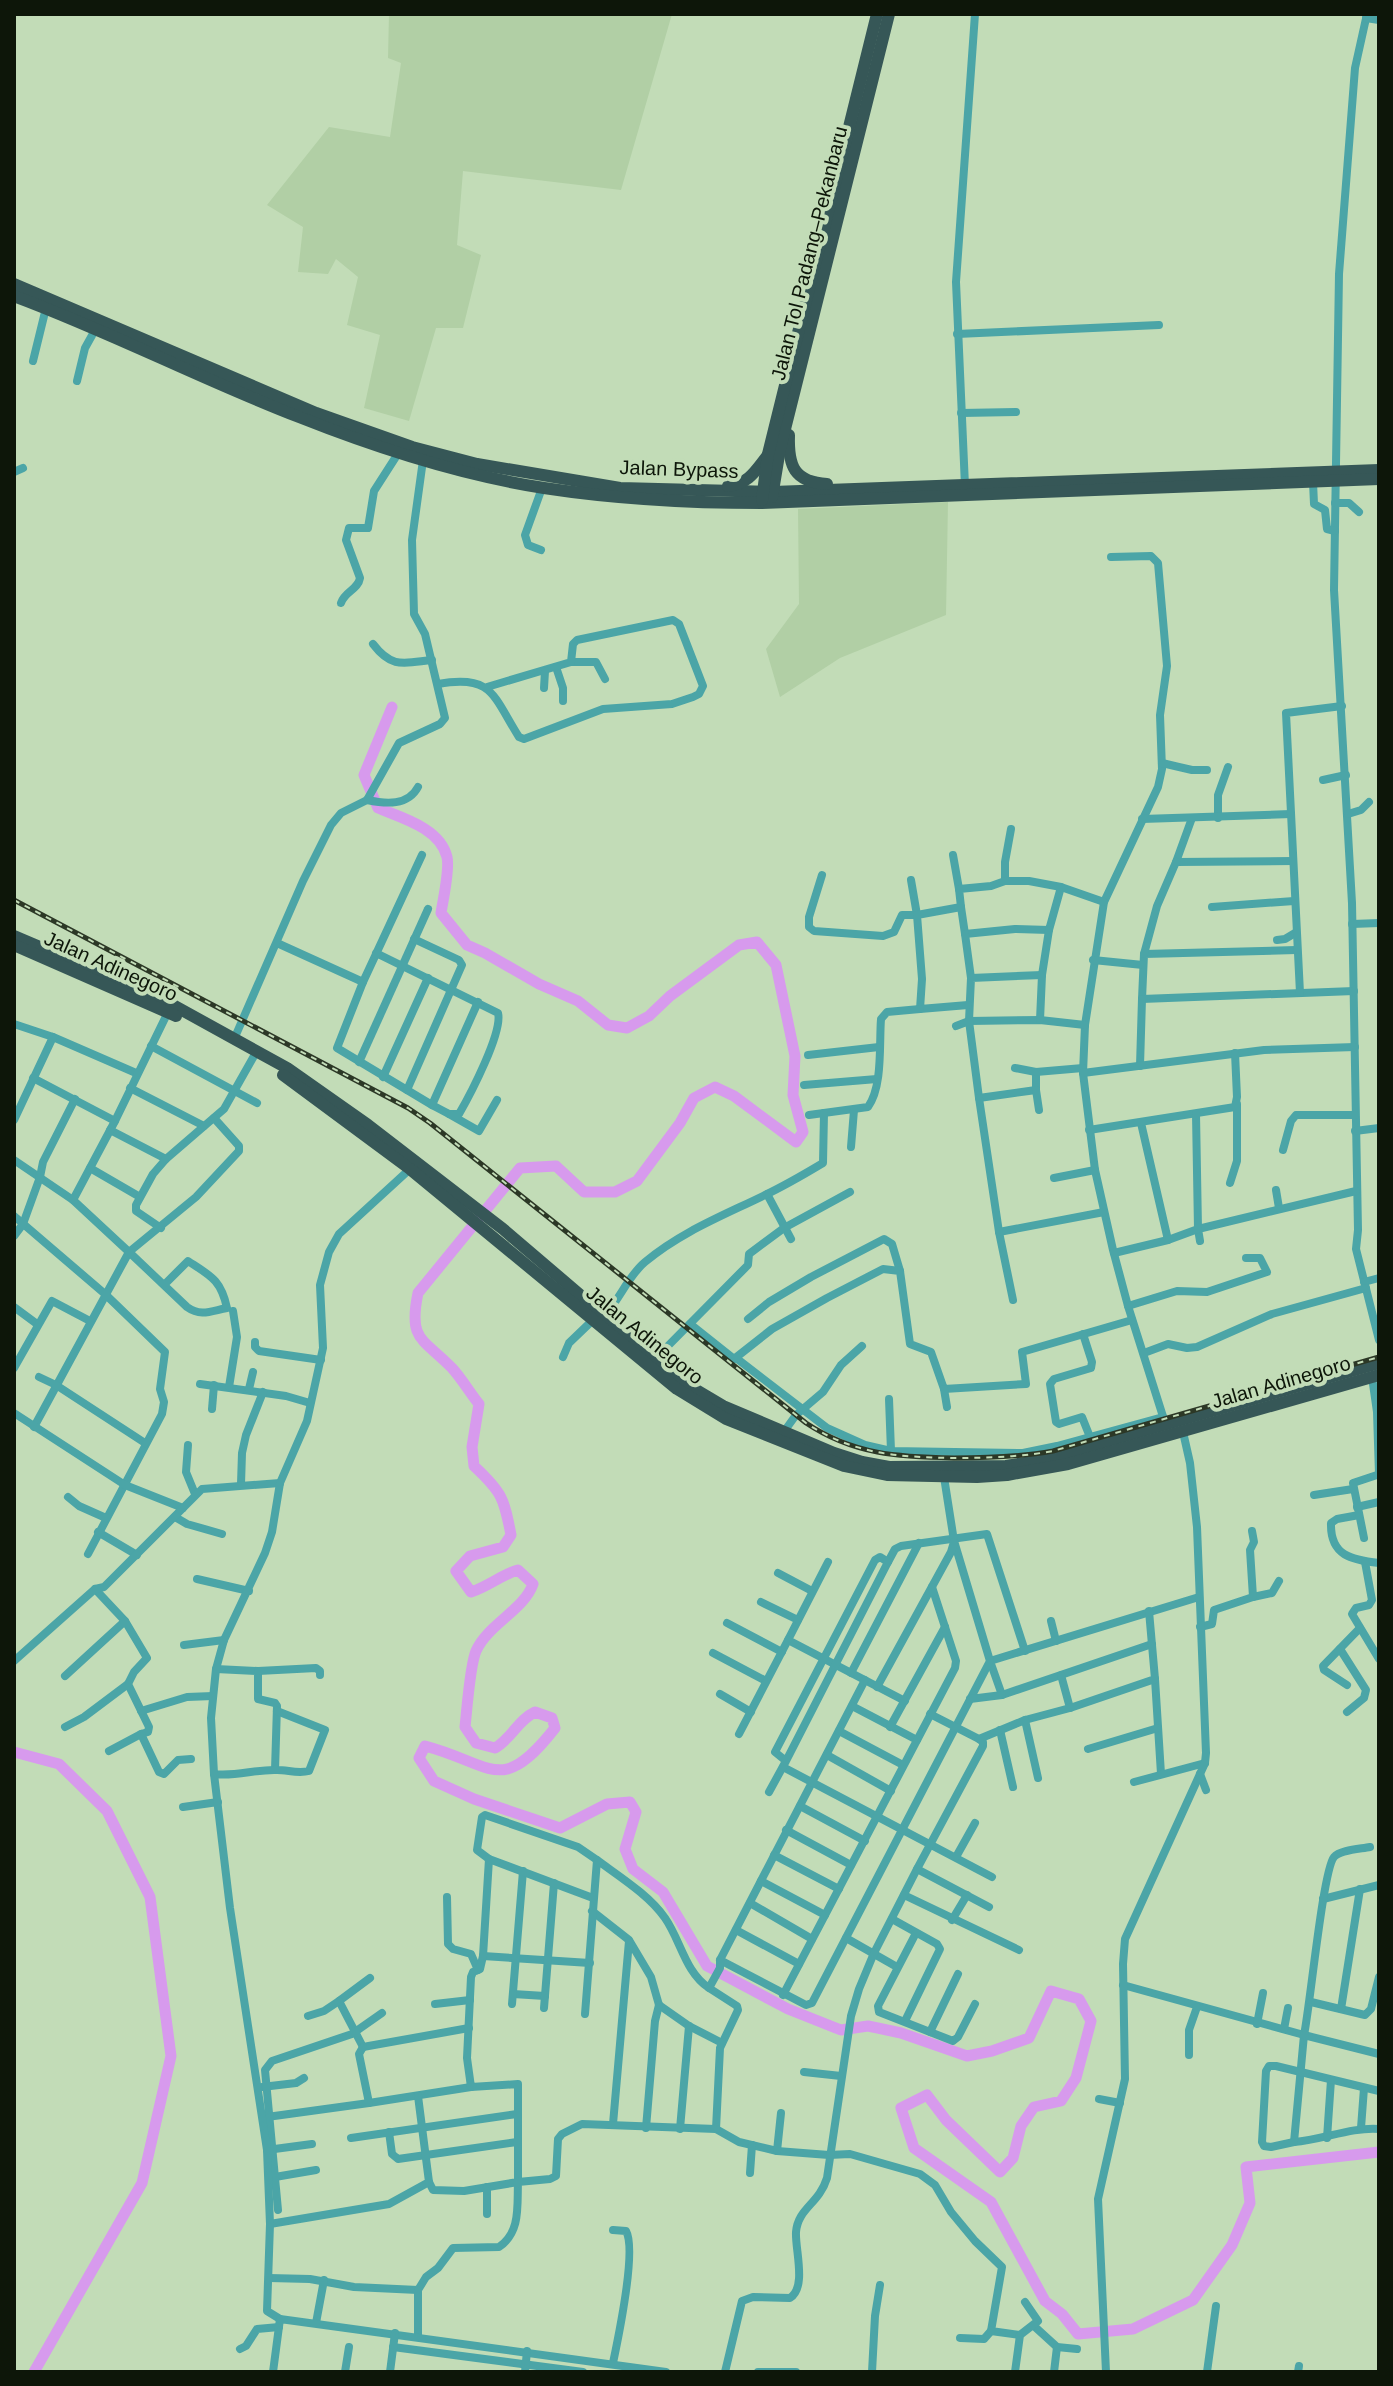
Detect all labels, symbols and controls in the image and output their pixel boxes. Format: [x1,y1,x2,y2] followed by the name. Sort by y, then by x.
[767,124,851,382] street label: Jalan Tol Padang–Pekanbaru
[619,456,739,482] street label: Jalan Bypass
[41,927,181,1005] street label: Jalan Adinegoro
[582,1281,708,1389] street label: Jalan Adinegoro
[1209,1352,1353,1412] street label: Jalan Adinegoro

